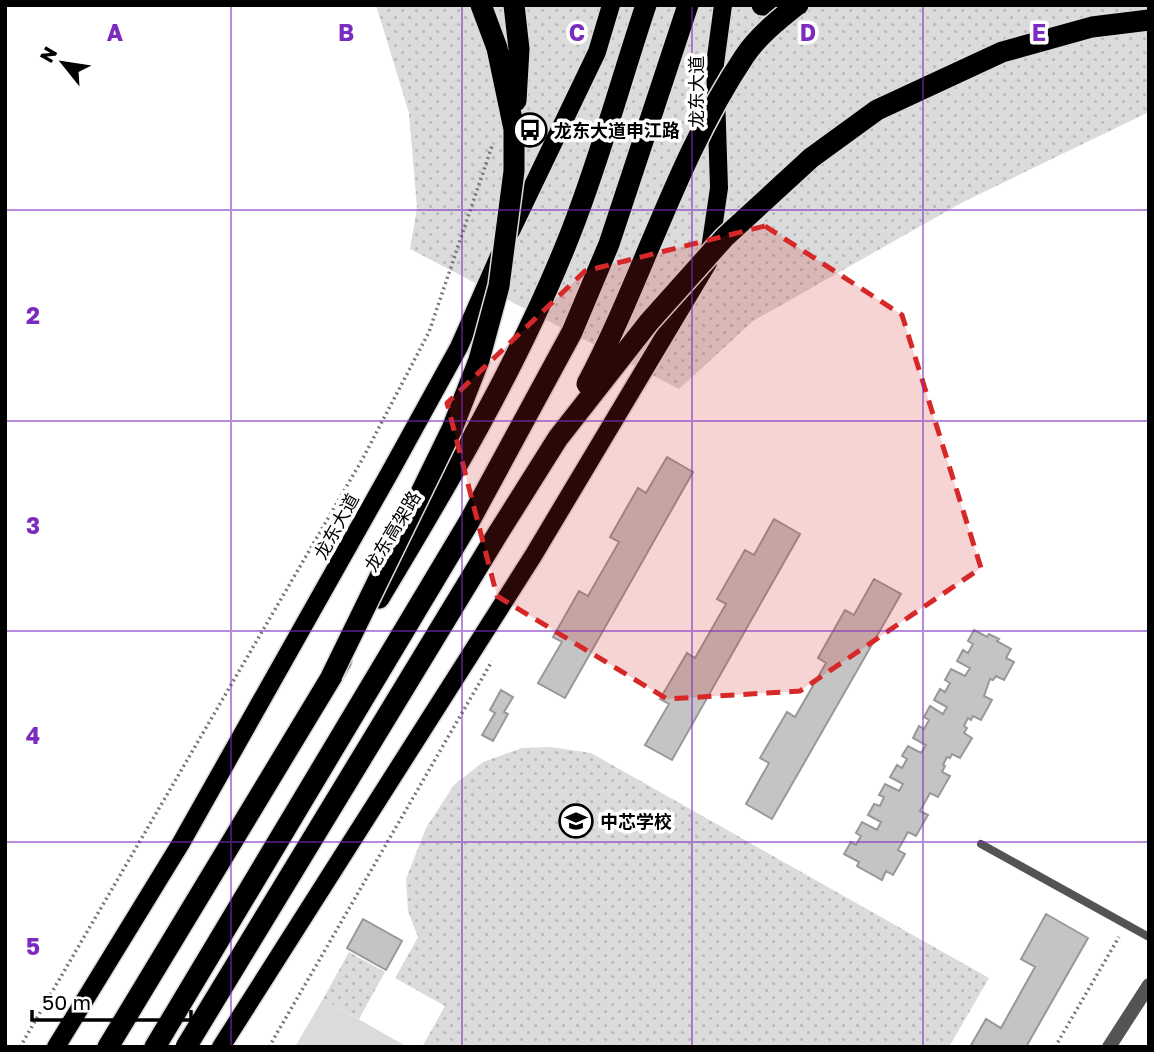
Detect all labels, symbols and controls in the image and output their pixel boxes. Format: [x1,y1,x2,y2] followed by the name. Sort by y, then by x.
[107,18,124,46] text: A
[338,18,354,46] text: B
[569,18,585,46] text: C
[800,18,816,46] text: D
[1032,18,1046,46] text: E
[28,28,98,98] north arrow
[34,42,61,66] text: N
[685,56,707,128] street label: 龙东大道
[511,111,549,149] bus stop icon: 龙东大道申江路
[554,119,680,141] place label: 龙东大道申江路
[26,301,40,329] text: 2
[359,487,425,575] street label: 龙东高架路
[309,489,363,563] street label: 龙东大道
[26,511,40,539] text: 3
[26,721,40,749] text: 4
[557,802,595,840] school or university icon: 中芯学校
[600,810,672,832] place label: 中芯学校
[26,932,40,960] text: 5
[32,978,191,1022] scale bar
[42,989,91,1015] text: 50 m

